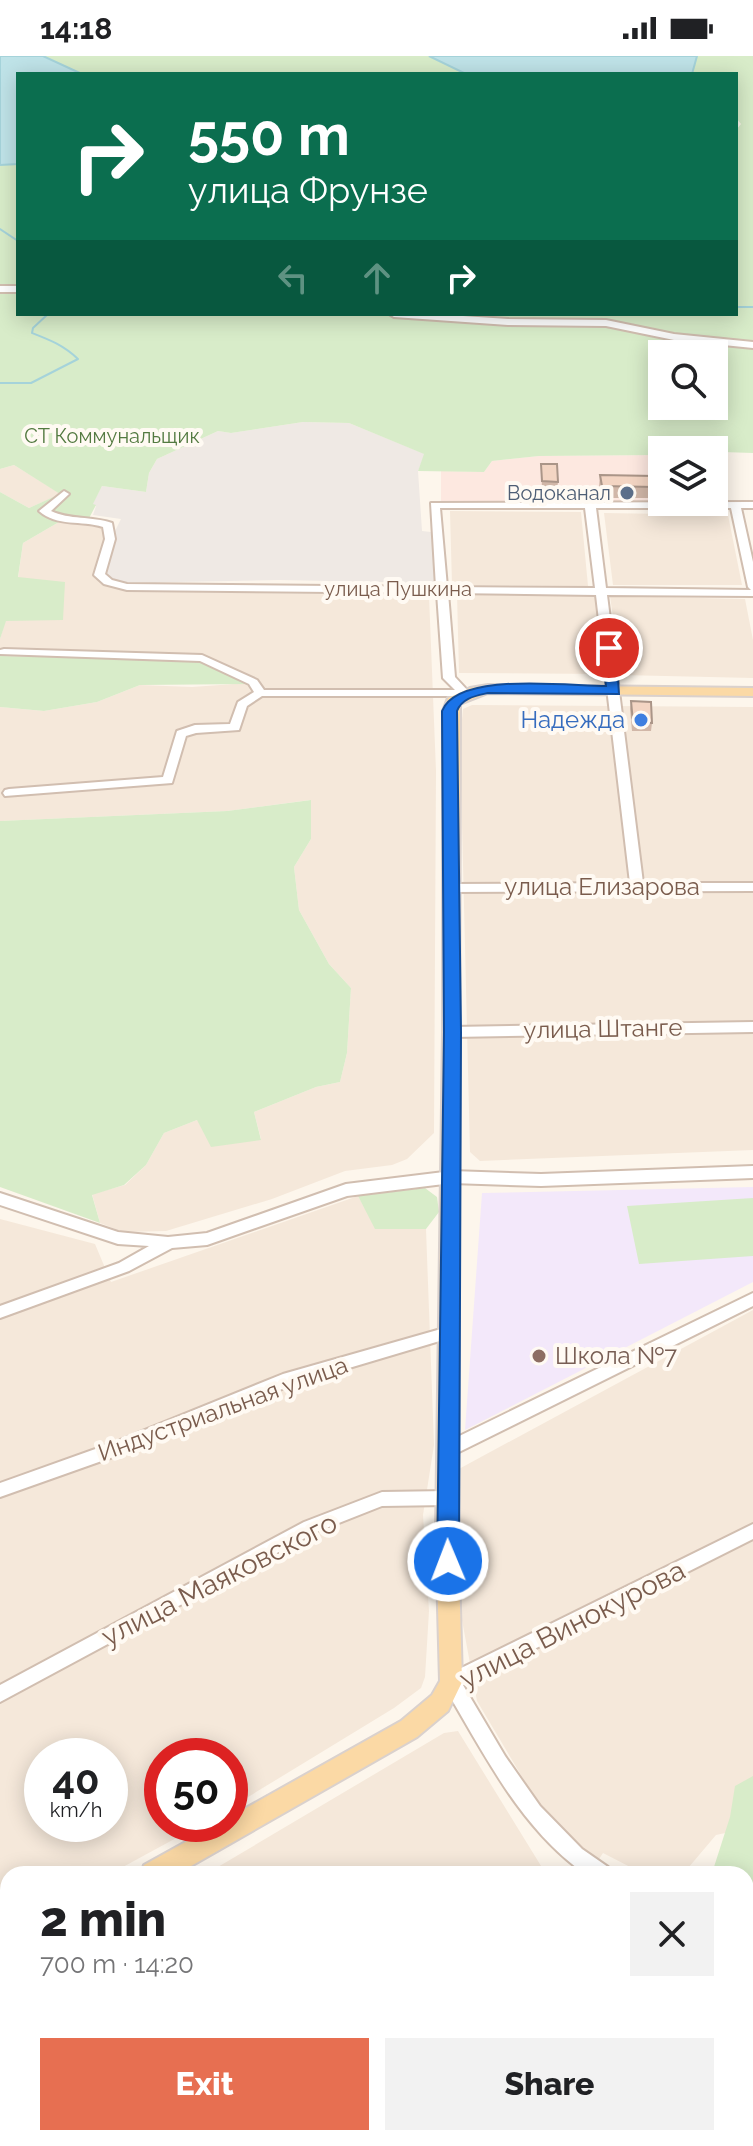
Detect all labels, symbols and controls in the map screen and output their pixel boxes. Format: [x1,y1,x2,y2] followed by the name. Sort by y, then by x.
[40,11,112,46] text: 14:18
[188,102,350,168] text: 550 m
[56,104,160,208] icon: right
[188,169,428,211] text: улица Фрунзе
[271,256,315,300] icon: left
[355,256,399,300] icon: ahead
[439,256,483,300] icon: right
[648,340,728,516] map controls
[648,340,728,420] button: search
[24,424,200,448] park label: СТ Коммунальщик
[648,436,728,516] button: layers
[507,481,611,505] place label: Водоканал
[618,484,636,502] marker: Водоканал
[324,577,472,601] street label: улица Пушкина
[575,614,643,682] pin
[587,626,631,670] icon: arrive
[520,705,625,734] place label: Надежда
[632,711,650,729] marker: Надежда
[504,872,700,901] street label: улица Елизарова
[523,1013,683,1044] street label: улица Штанге
[555,1341,677,1370] place label: Школа №7
[530,1347,548,1365] marker: Школа №7
[94,1350,352,1467] street label: Индустриальная улица
[96,1506,342,1653] street label: улица Маяковского
[406,1519,490,1603] position arrow
[454,1553,690,1696] street label: улица Винокурова
[144,1738,248,1842] speed limit sign: 50
[52,1756,100,1803] text: 40
[50,1798,102,1822] text: km/h
[40,1891,166,1947] text: 2 min
[630,1892,714,1976] button: close
[40,1949,194,1979] text: 700 m · 14:20
[40,2038,369,2130] button: Exit
[385,2038,714,2130] button: Share

